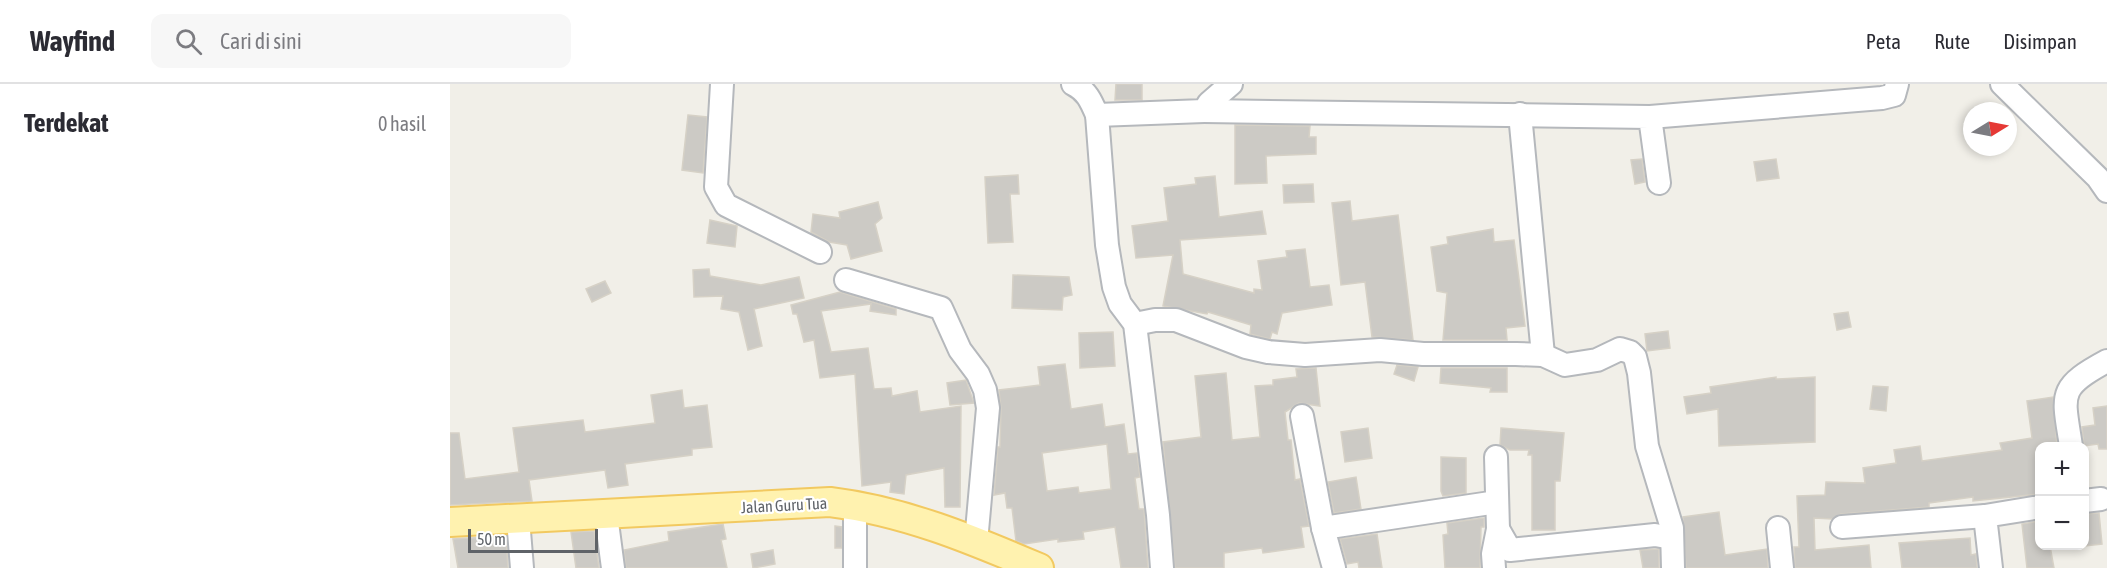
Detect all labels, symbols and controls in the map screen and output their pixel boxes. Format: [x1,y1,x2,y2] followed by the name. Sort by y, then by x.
[151,14,571,68] search box
[30,25,115,57] text: Wayfind
[172,25,205,58] icon: search
[220,28,302,54] text: Cari di sini
[1866,29,1901,53] text: Peta
[1934,29,1970,53] text: Rute
[2003,29,2077,53] text: Disimpan
[1963,102,2017,156] north arrow
[24,108,108,138] text: Terdekat
[378,112,426,135] text: 0 hasil
[2035,442,2089,550] map controls
[2035,442,2089,496] button: +
[740,494,828,516] street label: Jalan Guru Tua
[2035,496,2089,550] button: −
[468,526,598,554] scale bar
[477,530,506,548] text: 50 m

